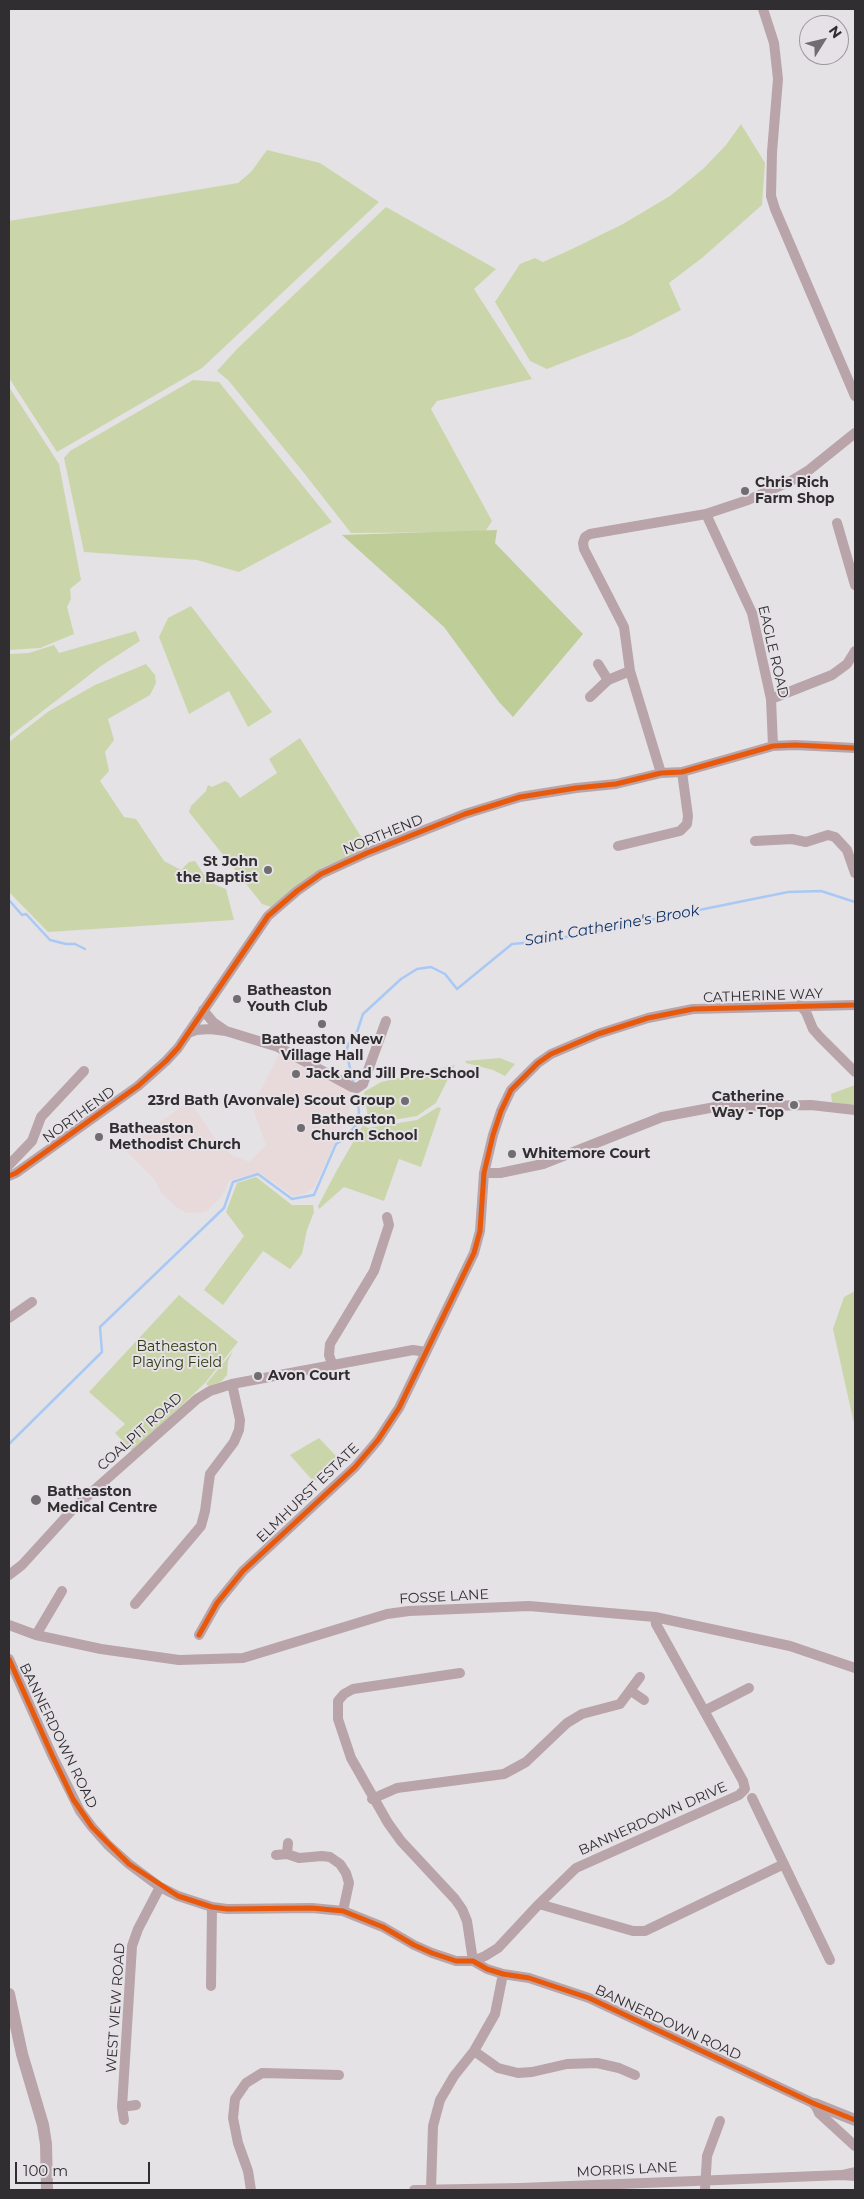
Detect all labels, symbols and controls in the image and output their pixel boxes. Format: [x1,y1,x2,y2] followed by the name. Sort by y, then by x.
[799,15,849,65] north arrow
[825,22,846,42] text: N
[755,475,834,508] place label: Chris Rich Farm Shop
[739,485,751,497] marker: Chris Rich Farm Shop
[754,604,792,700] street label: EAGLE ROAD
[341,811,425,859] street label: NORTHEND
[177,854,258,886] place label: St John the Baptist
[262,864,274,876] marker: St John the Baptist
[523,902,701,950] water label: Saint Catherine's Brook
[247,983,332,1016] place label: Batheaston Youth Club
[703,986,823,1006] street label: CATHERINE WAY
[231,993,243,1005] marker: Batheaston Youth Club
[316,1018,328,1030] marker: Batheaston New Village Hall
[261,1032,383,1064] place label: Batheaston New Village Hall
[306,1066,479,1082] place label: Jack and Jill Pre-School
[290,1068,302,1080] marker: Jack and Jill Pre-School
[40,1083,118,1147] street label: NORTHEND
[712,1089,784,1122] place label: Catherine Way - Top
[148,1093,395,1109] place label: 23rd Bath (Avonvale) Scout Group
[399,1095,411,1107] marker: 23rd Bath (Avonvale) Scout Group
[788,1099,800,1111] marker: Catherine Way - Top
[311,1112,418,1144] place label: Batheaston Church School
[109,1121,241,1154] place label: Batheaston Methodist Church
[295,1122,307,1134] marker: Batheaston Church School
[93,1131,105,1143] marker: Batheaston Methodist Church
[522,1146,650,1162] place label: Whitemore Court
[506,1148,518,1160] marker: Whitemore Court
[132,1339,222,1371] park label: Batheaston Playing Field
[268,1368,350,1384] place label: Avon Court
[252,1370,264,1382] marker: Avon Court
[94,1389,186,1475] street label: COALPIT ROAD
[253,1440,363,1546] street label: ELMHURST ESTATE
[47,1484,157,1516] place label: Batheaston Medical Centre
[29,1493,43,1507] marker: Batheaston Medical Centre
[399,1586,489,1608] street label: FOSSE LANE
[15,1661,101,1811] street label: BANNERDOWN ROAD
[576,1779,730,1859] street label: BANNERDOWN DRIVE
[103,1942,129,2074] street label: WEST VIEW ROAD
[592,1982,744,2064] street label: BANNERDOWN ROAD
[18,2152,152,2184] scale bar
[576,2159,678,2181] street label: MORRIS LANE
[23,2161,68,2180] text: 100 m

